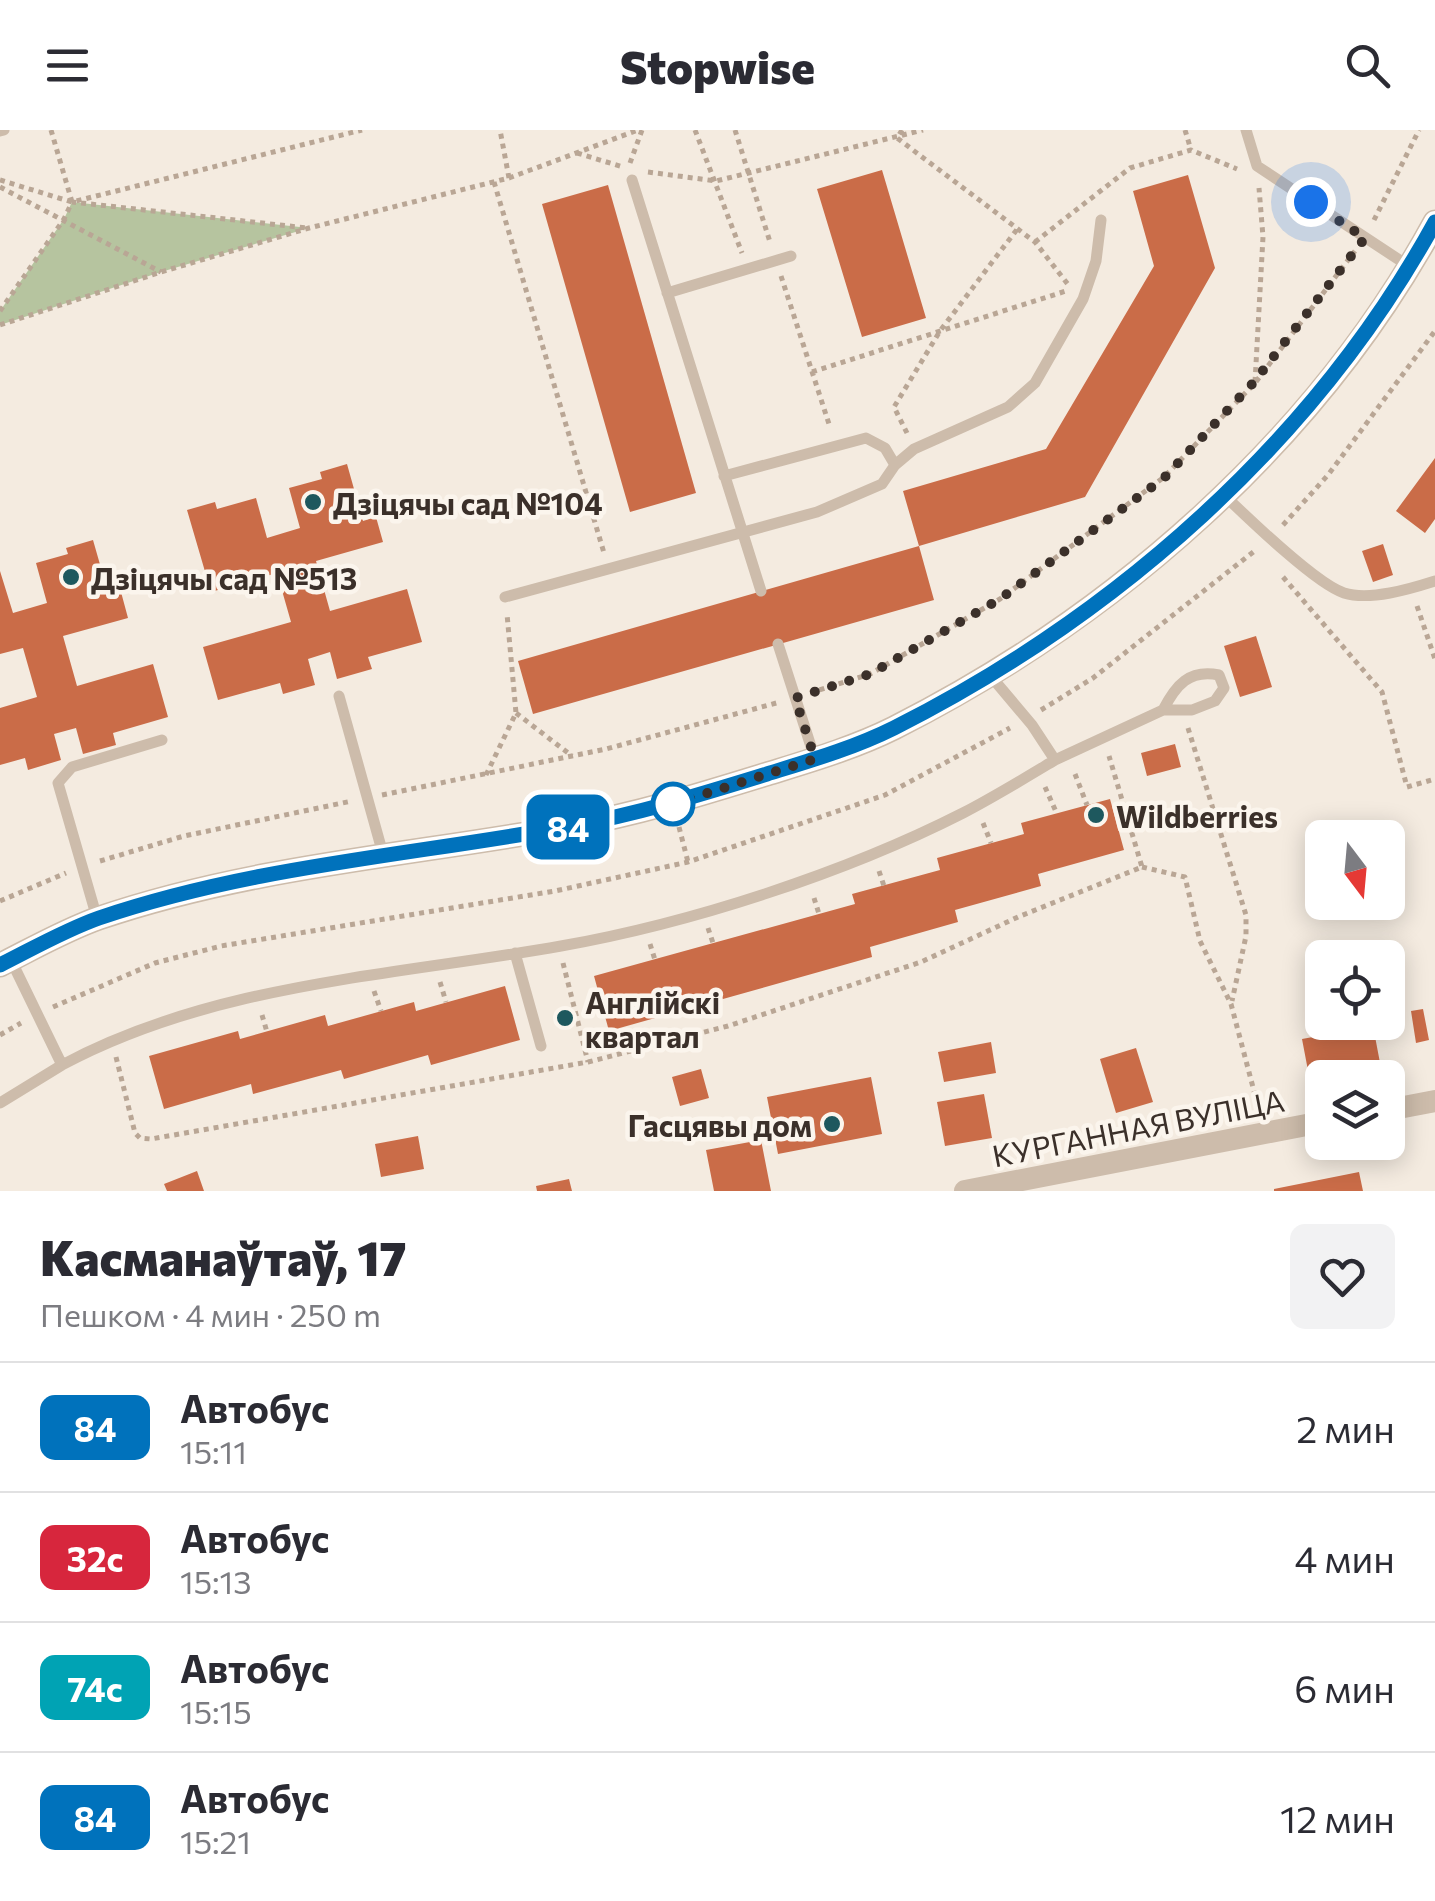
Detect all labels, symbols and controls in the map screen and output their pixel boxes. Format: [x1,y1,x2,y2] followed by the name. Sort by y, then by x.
[40,38,95,93] icon: menu
[620,38,815,93] text: Stopwise
[1340,38,1395,93] icon: search
[1286,177,1336,227] your location
[333,484,603,521] place label: Дзіцячы сад №104
[302,491,324,513] marker: Дзіцячы сад №104
[91,559,357,596] place label: Дзіцячы сад №513
[60,566,82,588] marker: Дзіцячы сад №513
[652,783,694,825] unlabelled marker
[523,794,613,860] line badge: 84
[1116,797,1278,834] place label: Wildberries
[1085,804,1107,826] marker: Wildberries
[546,806,590,849] text: 84
[1305,820,1405,920] north arrow
[1305,820,1405,1160] map controls
[1305,940,1405,1040] button: locate
[585,983,720,1054] place label: Англійскі квартал
[554,1007,576,1029] marker: Англійскі квартал
[1305,1060,1405,1160] button: layers
[989,1081,1287,1173] street label: КУРГАННАЯ ВУЛІЦА
[628,1106,812,1143] place label: Гасцявы дом
[821,1113,843,1135] marker: Гасцявы дом
[1290,1224,1395,1329] button: heart
[40,1227,407,1286] text: Касманаўтаў, 17
[40,1294,381,1334] text: Пешком · 4 мин · 250 m
[180,1384,330,1431] text: Автобус
[1296,1404,1395,1451] text: 2 мин
[73,1406,117,1449] text: 84
[180,1431,247,1471] text: 15:11
[180,1514,330,1561] text: Автобус
[1294,1534,1395,1581] text: 4 мин
[66,1536,124,1579] text: 32с
[180,1561,252,1601] text: 15:13
[180,1644,330,1691] text: Автобус
[1294,1664,1395,1711] text: 6 мин
[67,1666,123,1709] text: 74с
[180,1691,252,1731] text: 15:15
[180,1774,330,1821] text: Автобус
[1280,1794,1395,1841] text: 12 мин
[73,1796,117,1839] text: 84
[180,1821,251,1861] text: 15:21

